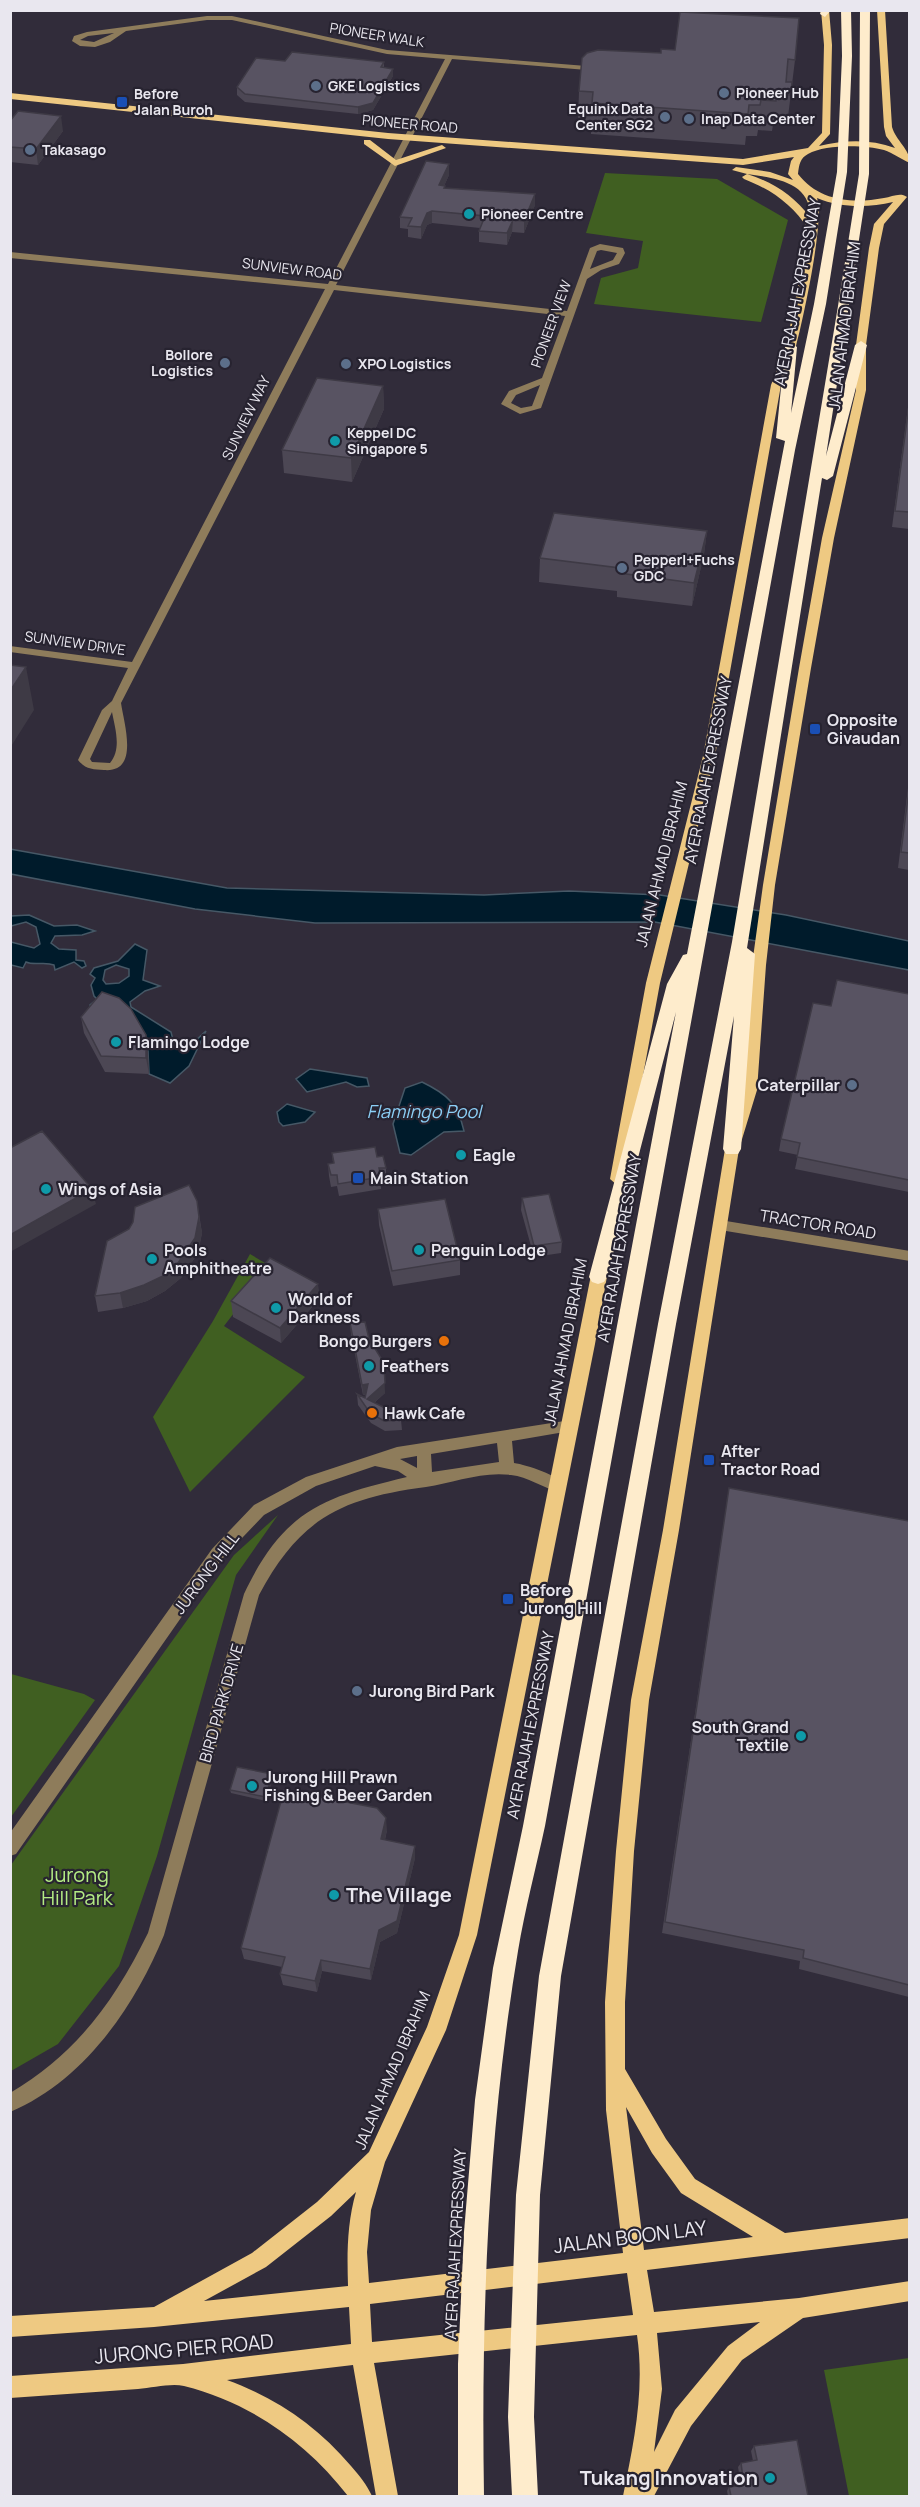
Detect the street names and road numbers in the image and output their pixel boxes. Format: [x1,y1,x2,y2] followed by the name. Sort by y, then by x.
[328,18,426,51] street label: PIONEER WALK
[361,110,459,137] street label: PIONEER ROAD
[768,196,826,388] street label: AYER RAJAH EXPRESSWAY
[823,240,865,412] street label: JALAN AHMAD IBRAHIM
[241,253,343,284] street label: SUNVIEW ROAD
[526,277,575,370] street label: PIONEER VIEW
[217,372,274,463] street label: SUNVIEW WAY
[23,626,127,659] street label: SUNVIEW DRIVE
[679,674,737,866] street label: AYER RAJAH EXPRESSWAY
[630,779,692,949] street label: JALAN AHMAD IBRAHIM
[592,1152,646,1344] street label: AYER RAJAH EXPRESSWAY
[758,1204,878,1244] street label: TRACTOR ROAD
[538,1256,592,1428] street label: JALAN AHMAD IBRAHIM
[168,1528,244,1618] street label: JURONG HILL
[501,1629,559,1821] street label: AYER RAJAH EXPRESSWAY
[194,1641,248,1765] street label: BIRD PARK DRIVE
[349,1987,435,2153] street label: JALAN AHMAD IBRAHIM
[439,2148,471,2340] street label: AYER RAJAH EXPRESSWAY
[552,2214,709,2259] street label: JALAN BOON LAY
[93,2327,275,2370] street label: JURONG PIER ROAD

